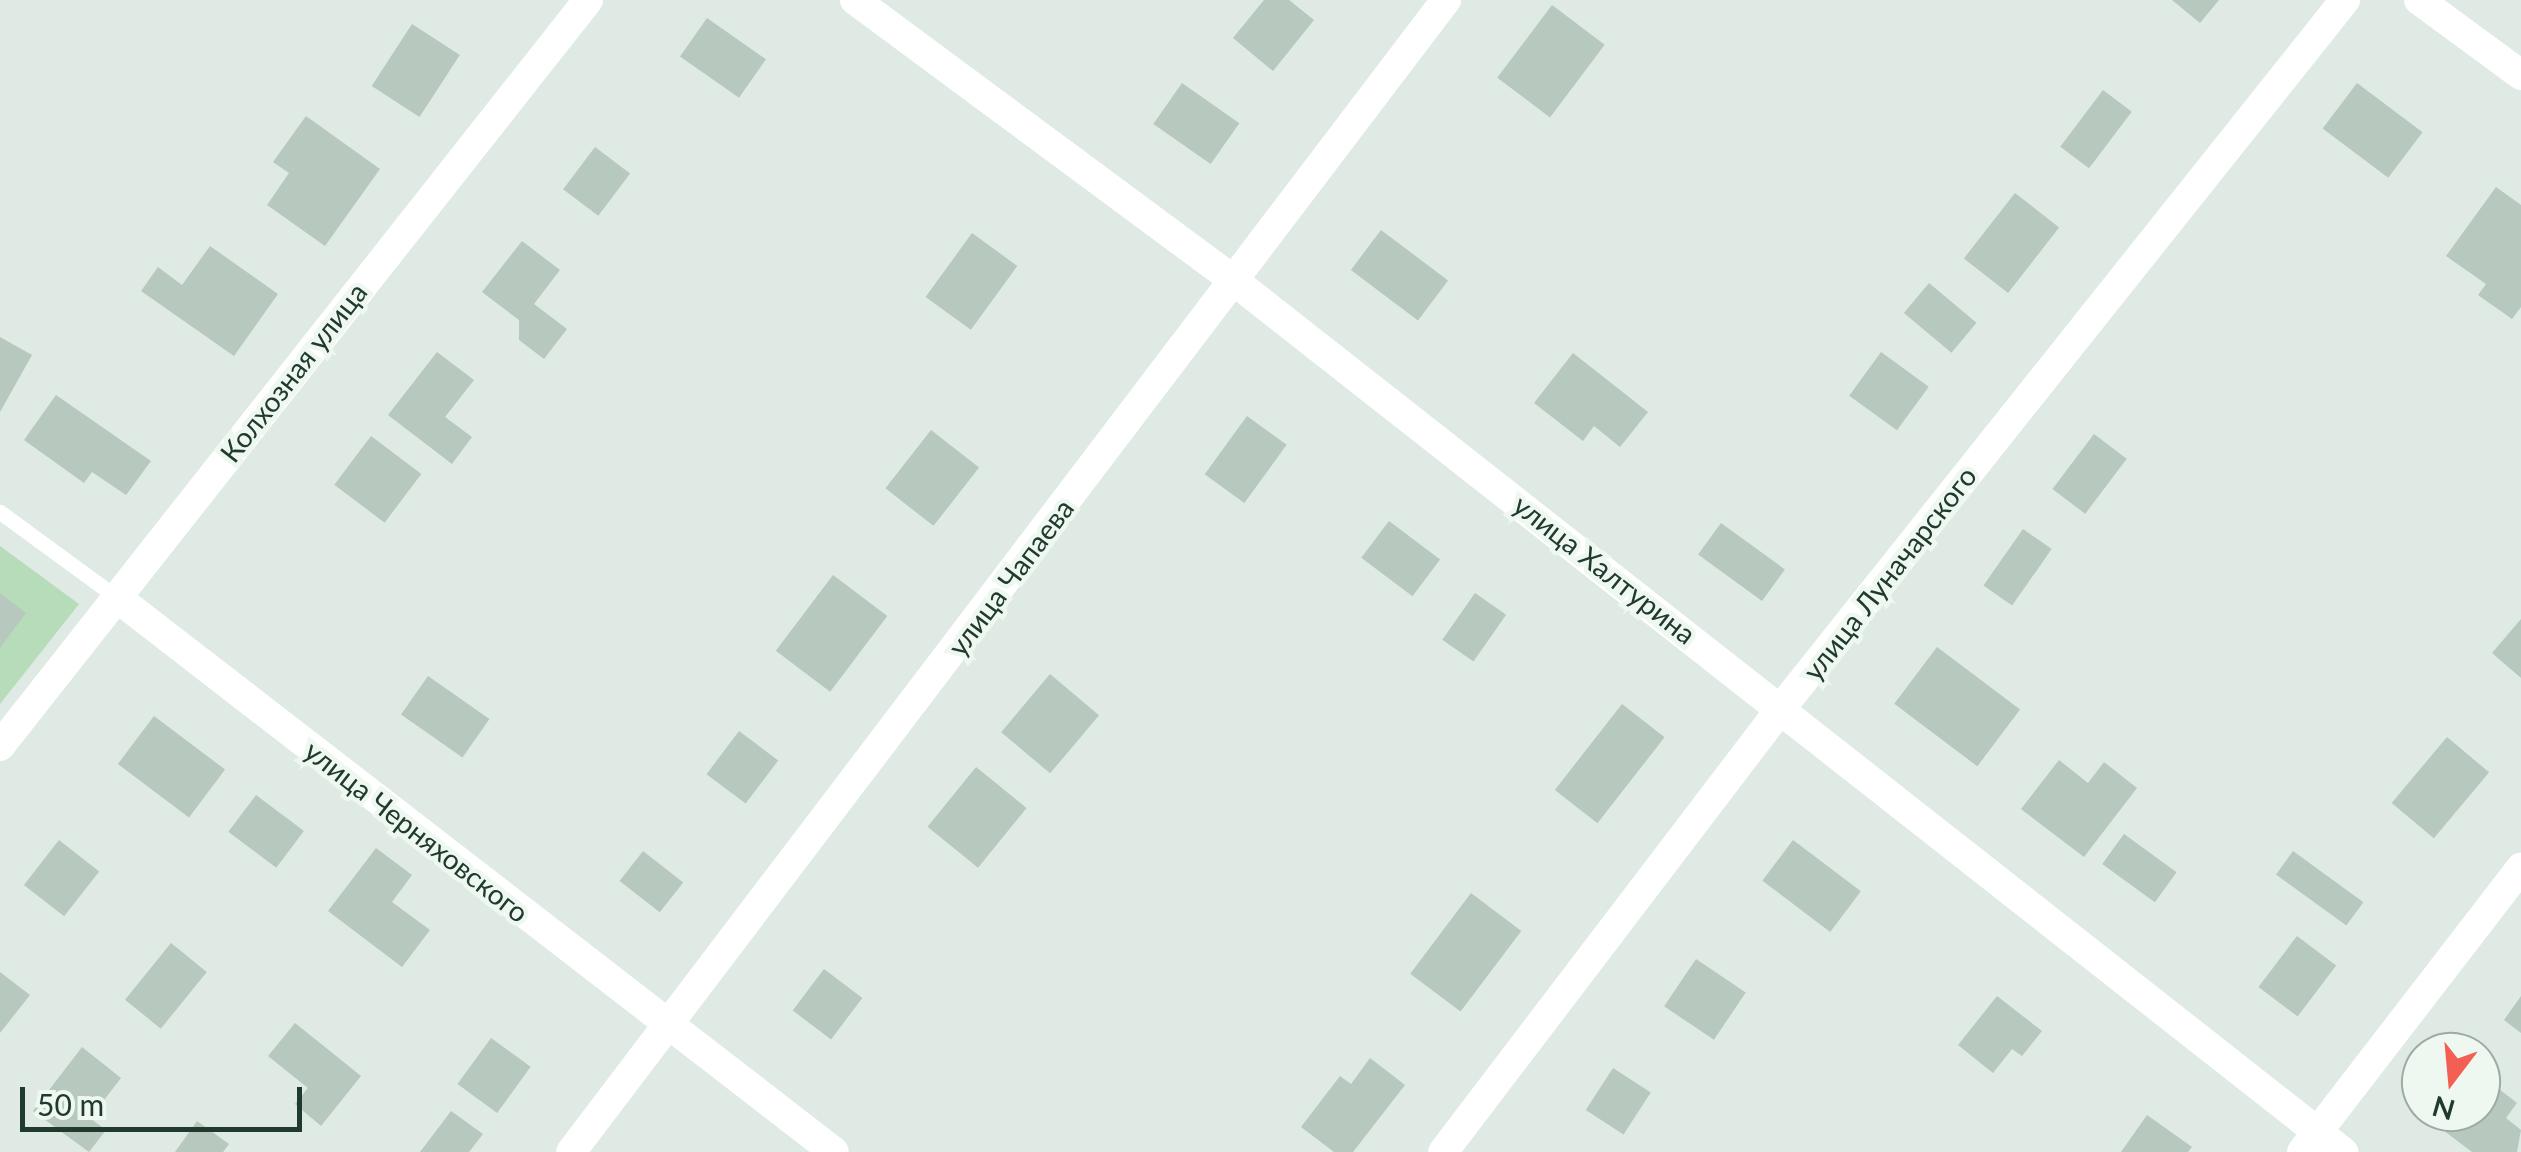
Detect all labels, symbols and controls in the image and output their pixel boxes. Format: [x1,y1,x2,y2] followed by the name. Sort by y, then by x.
[213,276,373,468] street label: Колхозная улица
[1795,460,1983,686] street label: улица Луначарского
[1507,487,1703,651] street label: улица Халтурина
[940,492,1080,662] street label: улица Чапаева
[298,733,536,929] street label: улица Черняховского
[2401,1032,2501,1132] north arrow
[25,1067,308,1129] scale bar
[37,1086,104,1122] text: 50 m
[2428,1090,2458,1128] text: N

